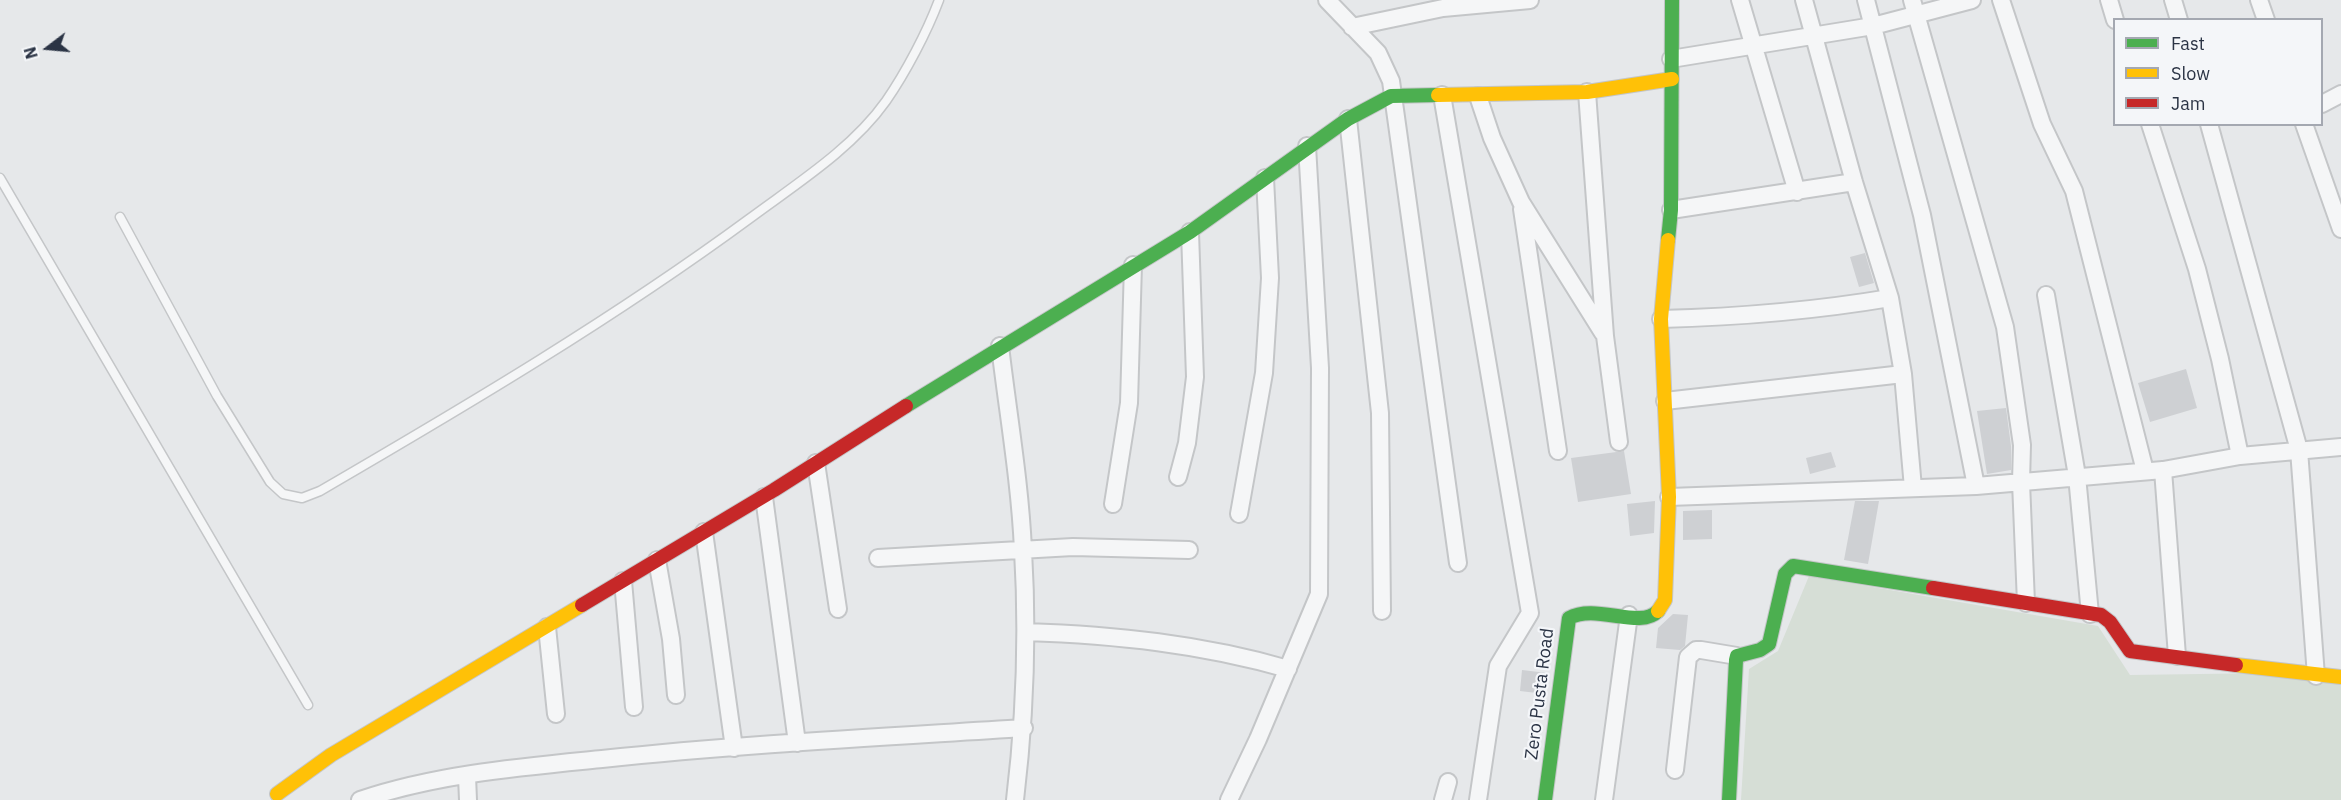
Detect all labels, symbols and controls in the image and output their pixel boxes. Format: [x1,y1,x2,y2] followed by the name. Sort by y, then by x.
[18,18,78,78] north arrow
[2113,18,2323,126] legend
[2171,32,2205,55] text: Fast
[19,45,42,61] text: N
[2171,62,2210,85] text: Slow
[2171,92,2206,115] text: Jam
[1521,627,1559,761] street label: Zero Pusta Road

